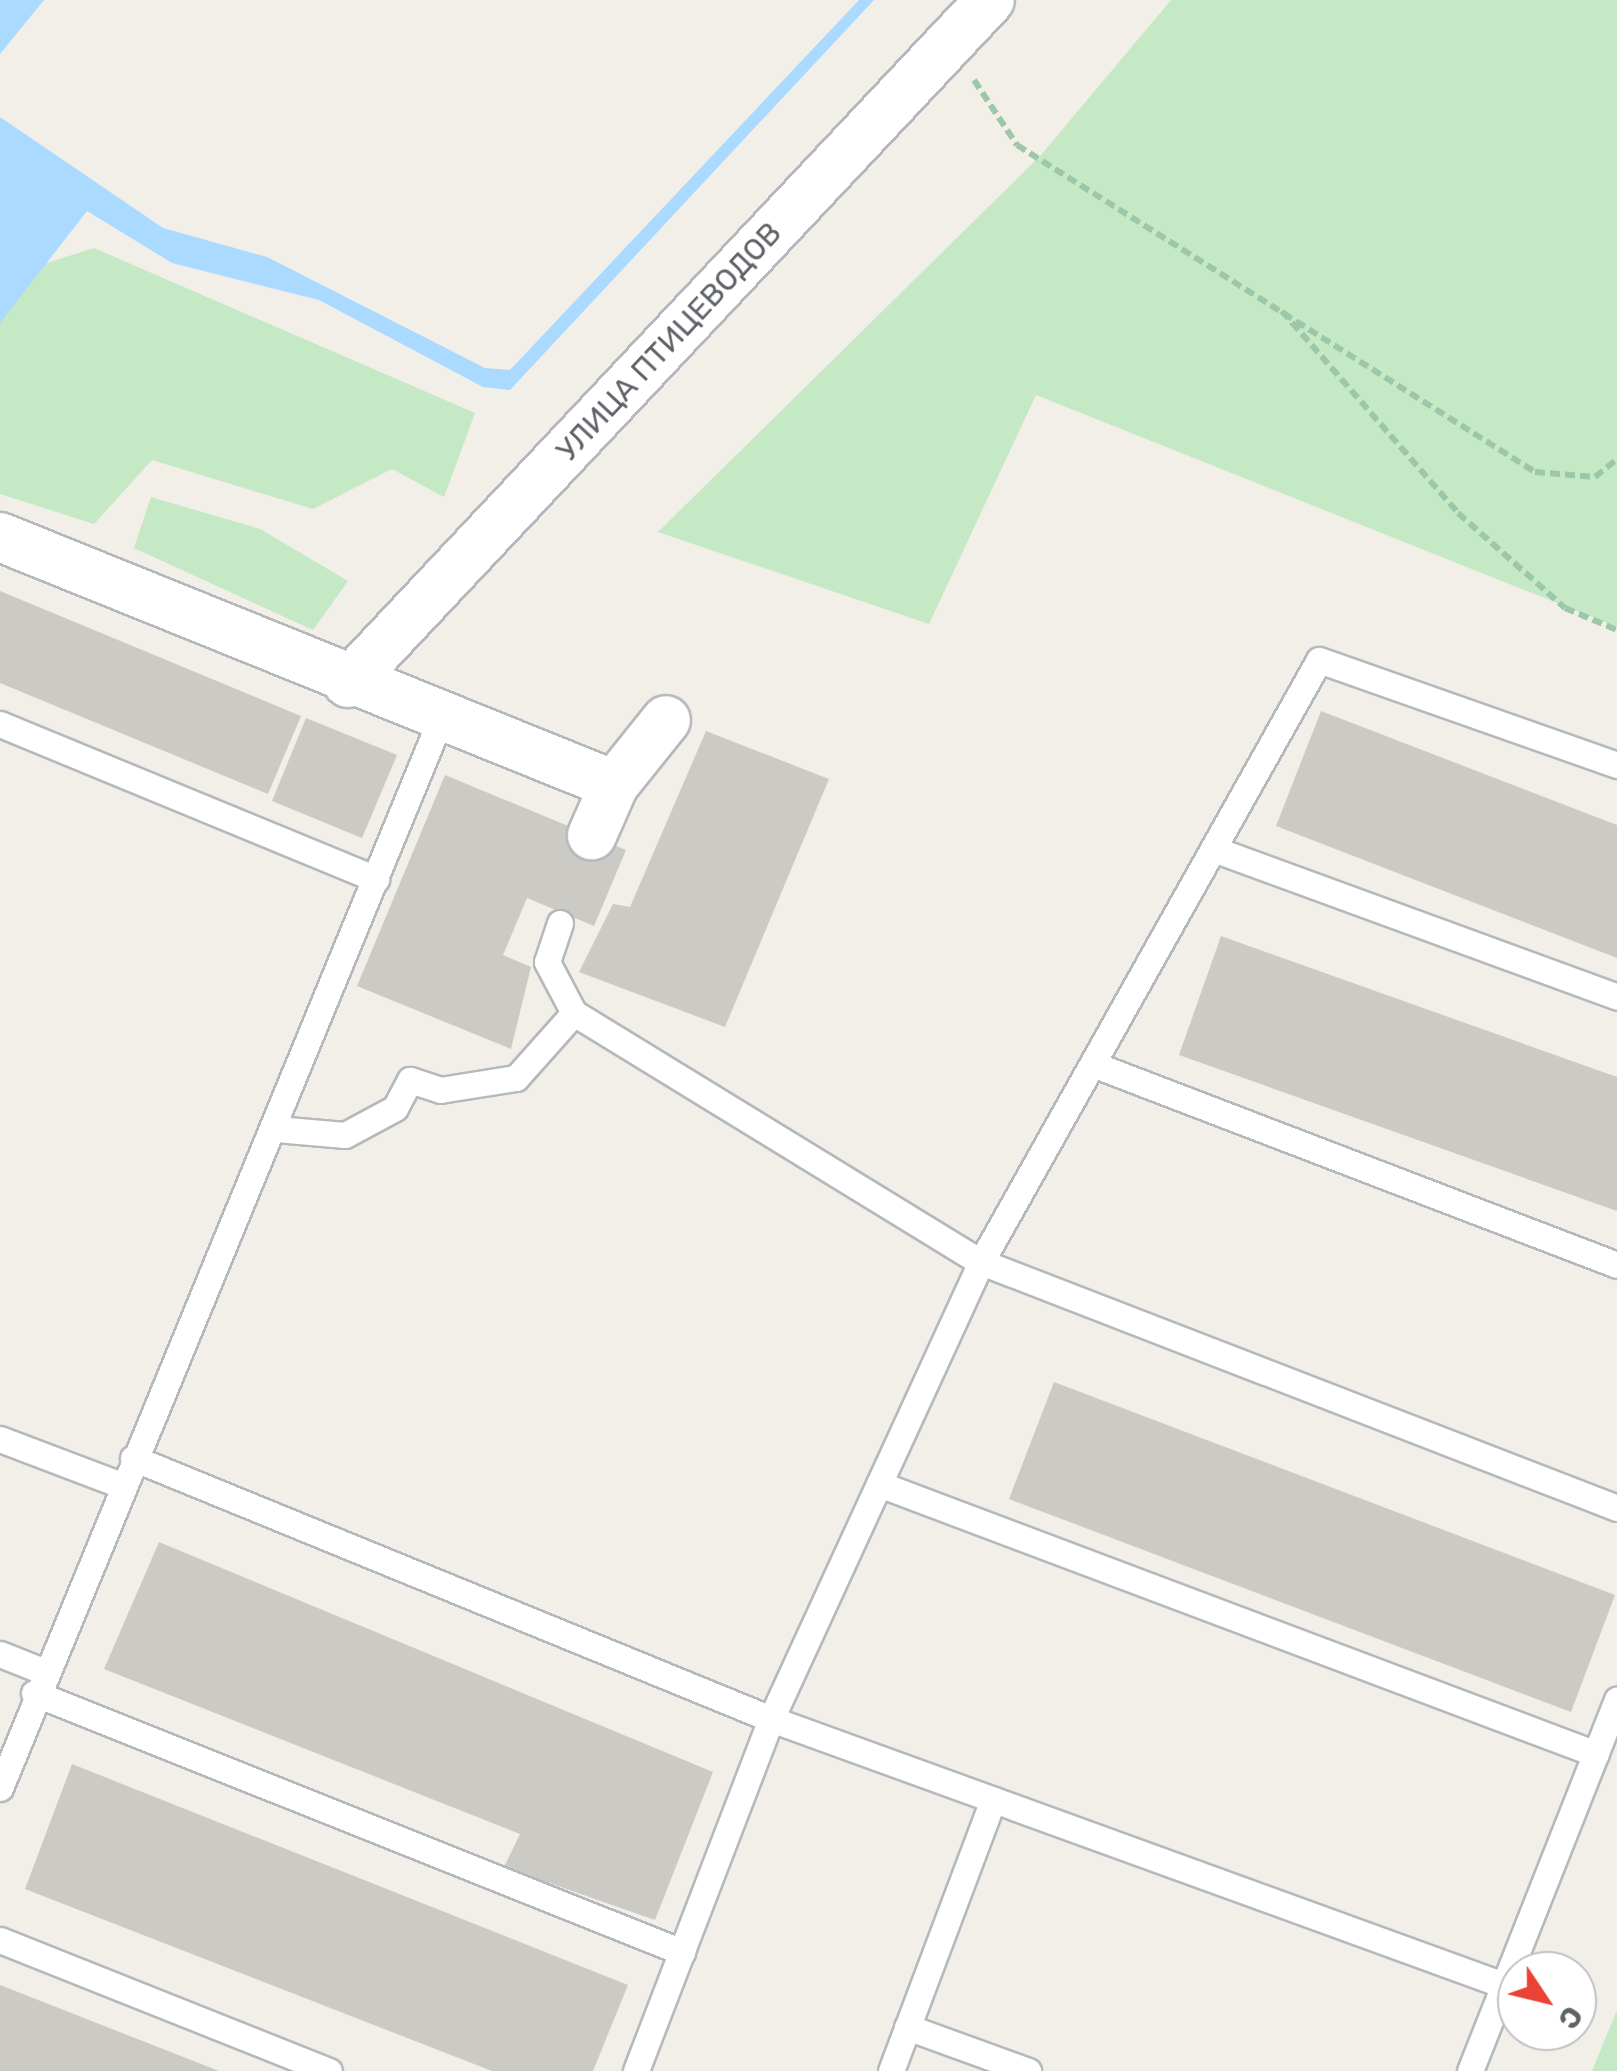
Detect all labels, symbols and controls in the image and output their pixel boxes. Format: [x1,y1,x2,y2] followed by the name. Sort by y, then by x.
[549,215,789,469] street label: УЛИЦА ПТИЦЕВОДОВ
[1497,1951,1597,2051] north arrow
[1551,2000,1589,2035] text: С

